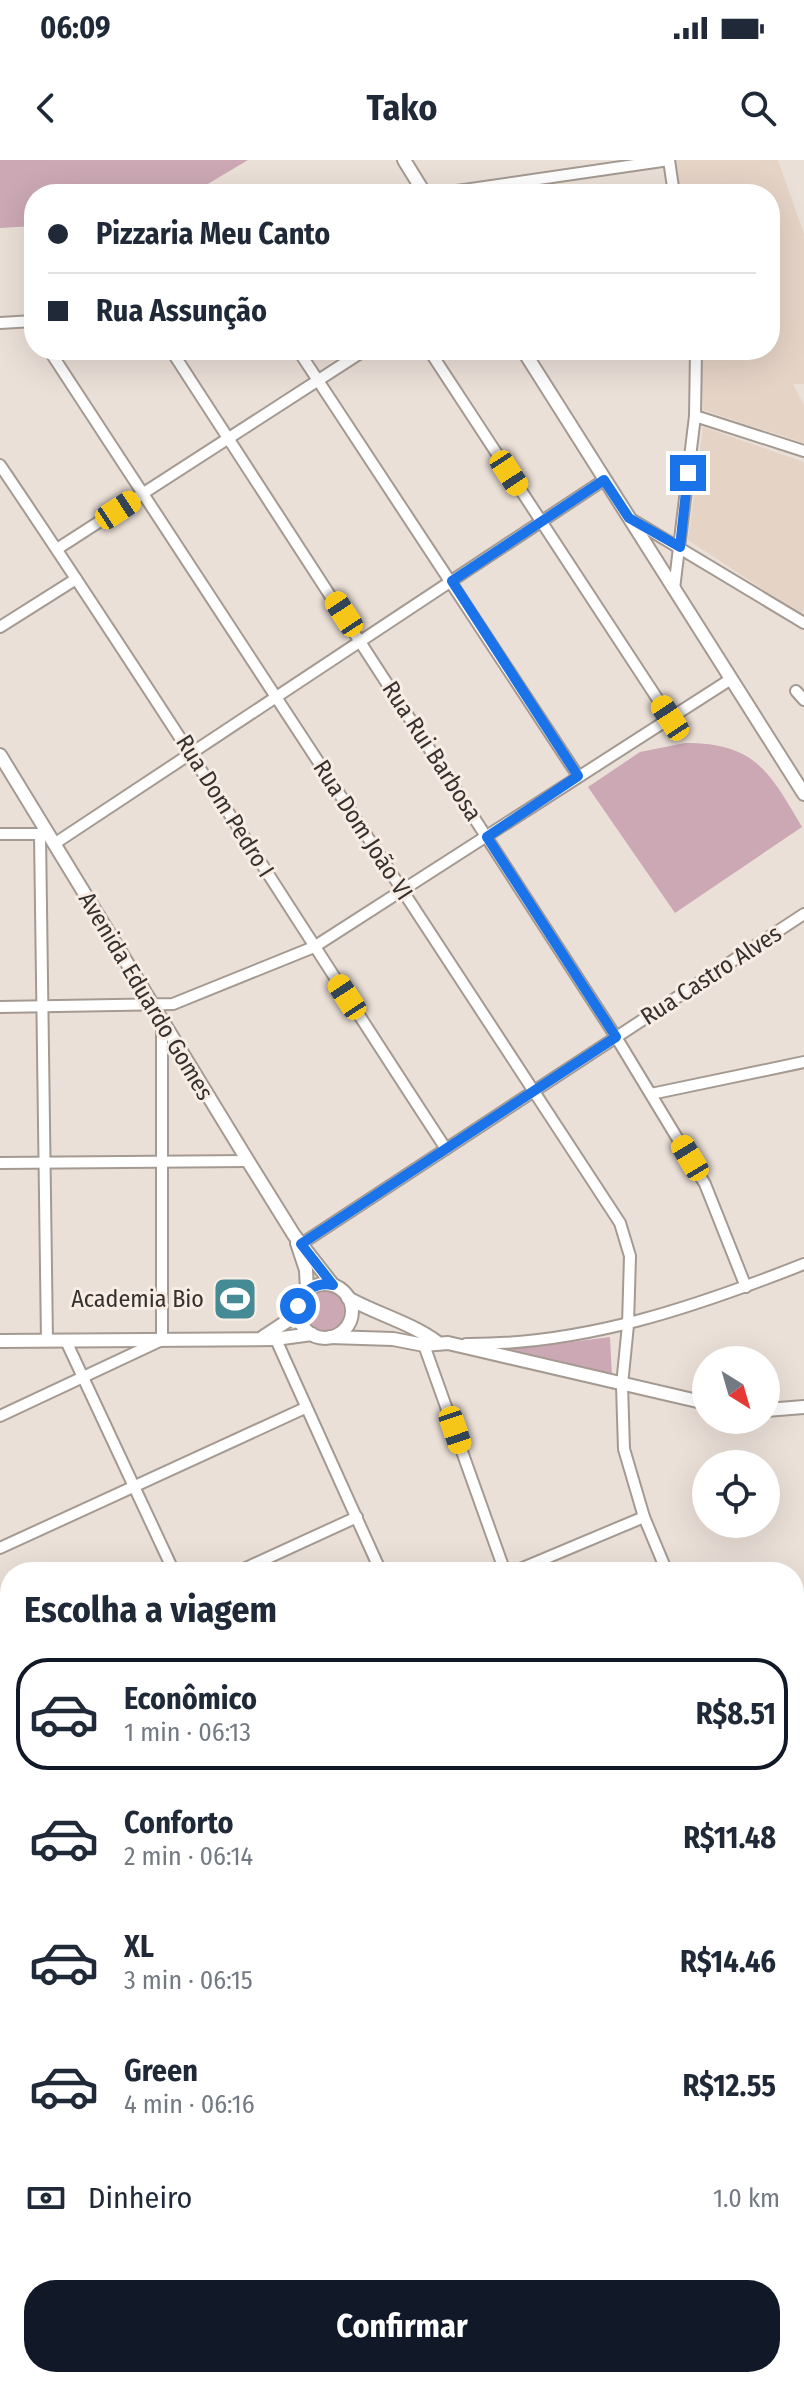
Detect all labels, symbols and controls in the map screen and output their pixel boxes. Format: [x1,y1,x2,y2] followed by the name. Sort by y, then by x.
[40,10,111,46] text: 06:09
[24,86,68,130] icon: back
[367,86,437,130] text: Tako
[736,86,780,130] icon: search
[96,216,330,252] text: Pizzaria Meu Canto
[96,293,267,329] text: Rua Assunção
[486,446,532,500] car
[670,455,706,491] route end
[91,487,145,533] car
[321,587,367,641] car
[376,676,488,826] street label: Rua Rui Barbosa
[647,691,693,745] car
[170,730,280,882] street label: Rua Dom Pedro I
[307,755,419,905] street label: Rua Dom João VI
[73,887,219,1105] street label: Avenida Eduardo Gomes
[635,919,787,1031] street label: Rua Castro Alves
[324,970,370,1024] car
[667,1131,713,1185] car
[211,1275,259,1323] sports icon: Academia Bio
[71,1285,204,1313] place label: Academia Bio
[280,1288,316,1324] route start
[692,1346,780,1434] north arrow
[692,1346,780,1538] map controls
[436,1403,474,1457] car
[692,1450,780,1538] button: locate
[24,1588,277,1632] text: Escolha a viagem
[28,1678,100,1750] icon: car
[124,1681,257,1717] text: Econômico
[696,1696,776,1732] text: R$8.51
[124,1717,251,1748] text: 1 min · 06:13
[28,1802,100,1874] icon: car
[124,1805,233,1841] text: Conforto
[683,1820,776,1856] text: R$11.48
[124,1841,253,1872] text: 2 min · 06:14
[28,1926,100,1998] icon: car
[124,1929,154,1965] text: XL
[680,1944,776,1980] text: R$14.46
[124,1965,253,1996] text: 3 min · 06:15
[28,2050,100,2122] icon: car
[124,2053,198,2089] text: Green
[682,2068,776,2104] text: R$12.55
[124,2089,255,2120] text: 4 min · 06:16
[24,2176,68,2220] icon: cash
[88,2180,192,2216] text: Dinheiro
[713,2183,780,2214] text: 1.0 km
[24,2280,780,2372] button: Confirmar

